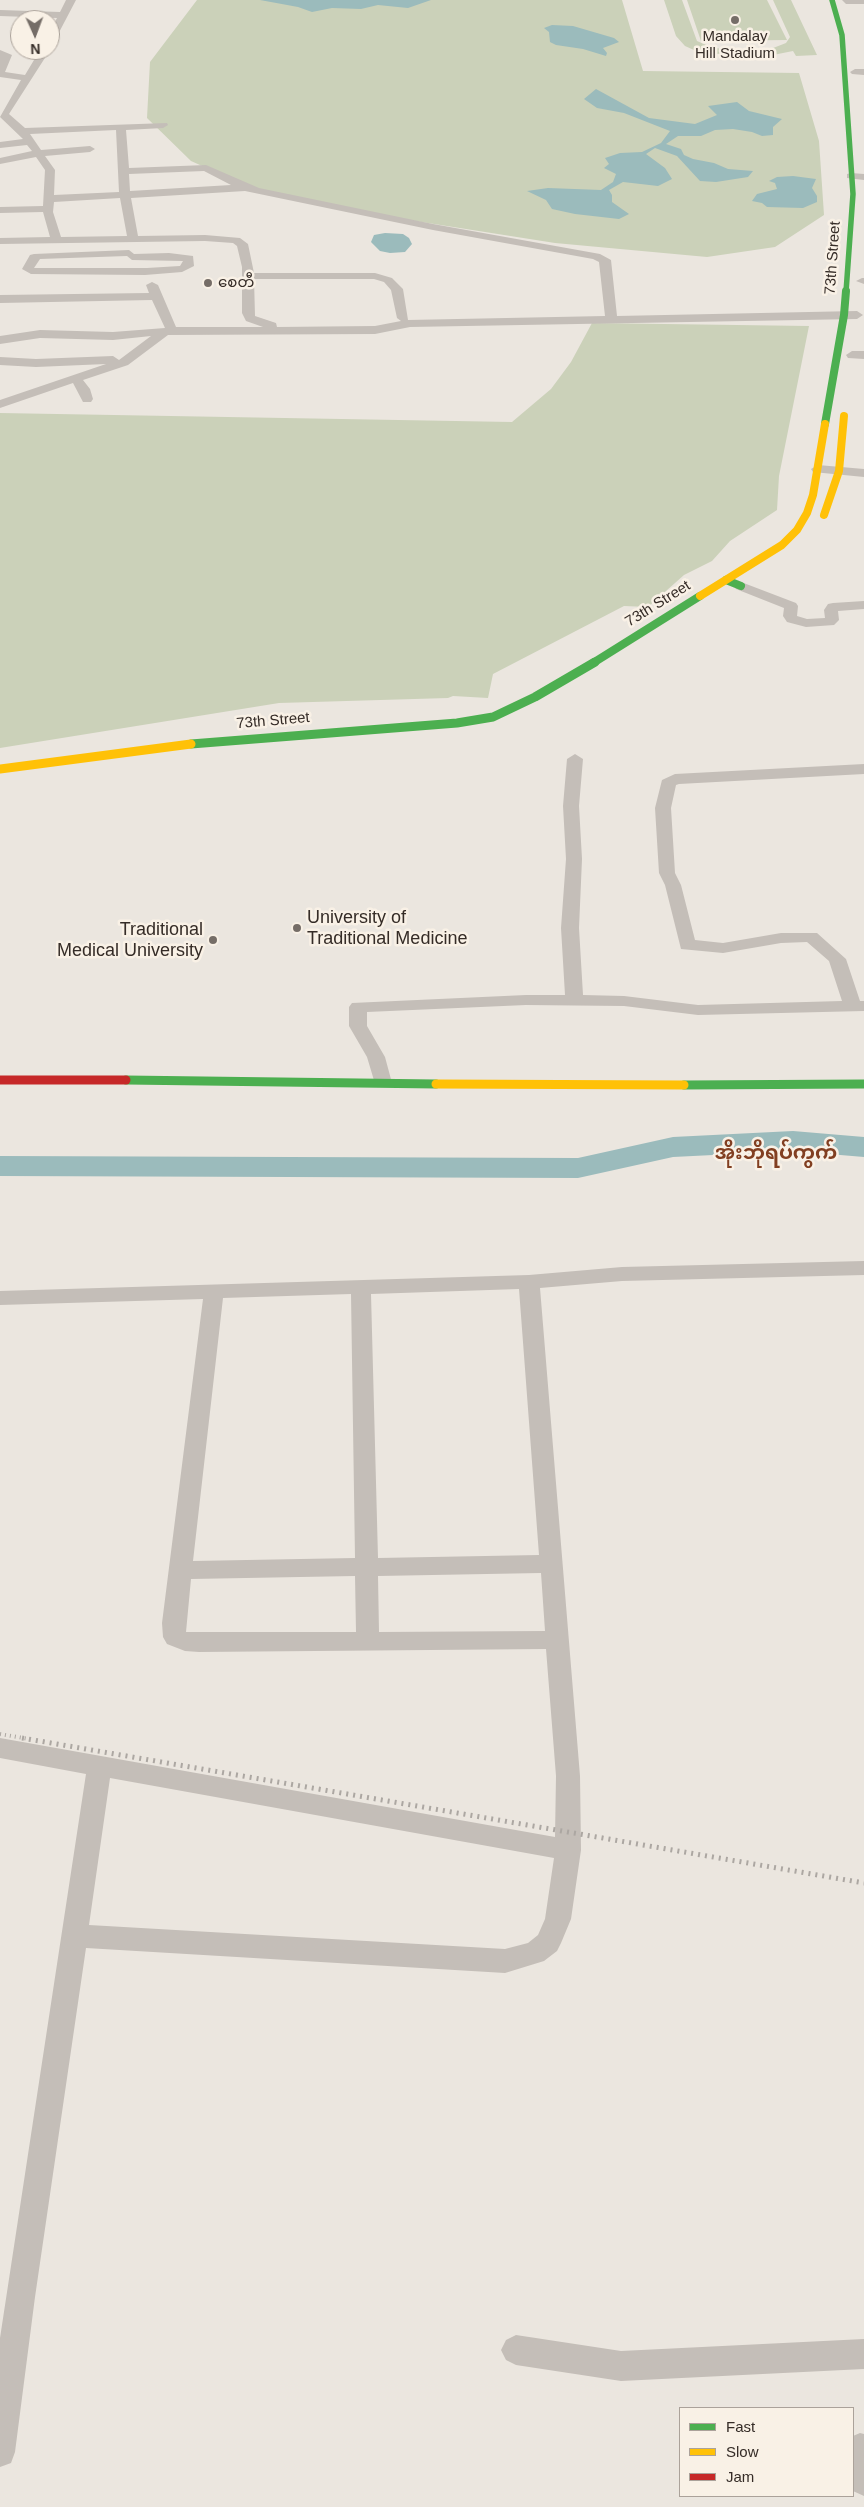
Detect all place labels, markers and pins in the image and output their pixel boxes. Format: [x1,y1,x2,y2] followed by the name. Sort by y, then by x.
[729,14,741,26] marker: Mandalay Hill Stadium
[695,28,775,63] place label: Mandalay Hill Stadium
[218,274,254,292] place label: စေတီ
[202,277,214,289] marker: စေတီ
[307,907,467,950] place label: University of Traditional Medicine
[57,919,203,962] place label: Traditional Medical University
[291,922,303,934] marker: University of Traditional Medicine
[207,934,219,946] marker: Traditional Medical University

